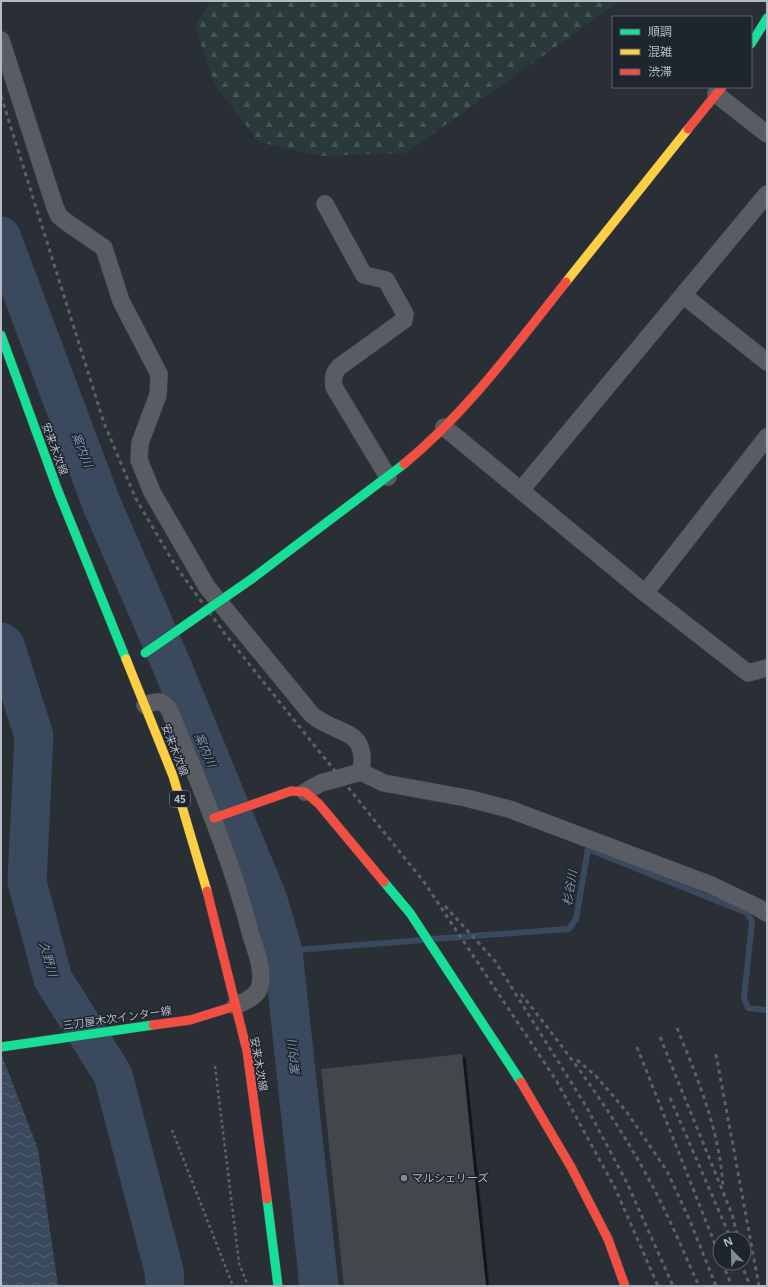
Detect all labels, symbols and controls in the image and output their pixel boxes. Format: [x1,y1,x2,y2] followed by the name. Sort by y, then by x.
[612,16,752,88] legend
[648,23,672,40] text: 順調
[648,43,672,60] text: 混雑
[648,63,672,80] text: 渋滞
[39,420,72,477] street label: 安来木次線
[68,430,98,472] water label: 案内川
[159,721,192,778] street label: 安来木次線
[191,730,221,772] water label: 案内川
[170,791,190,807] road number: 45
[558,867,581,907] water label: 杉谷川
[35,939,62,980] water label: 久野川
[61,1002,172,1033] street label: 三刀屋木次インター線
[247,1036,272,1092] street label: 安来木次線
[283,1037,304,1077] water label: 案内川
[412,1170,488,1185] place label: マルシェリーズ
[399,1173,409,1183] marker: マルシェリーズ
[712,1231,752,1271] north arrow
[721,1233,735,1250] text: N

